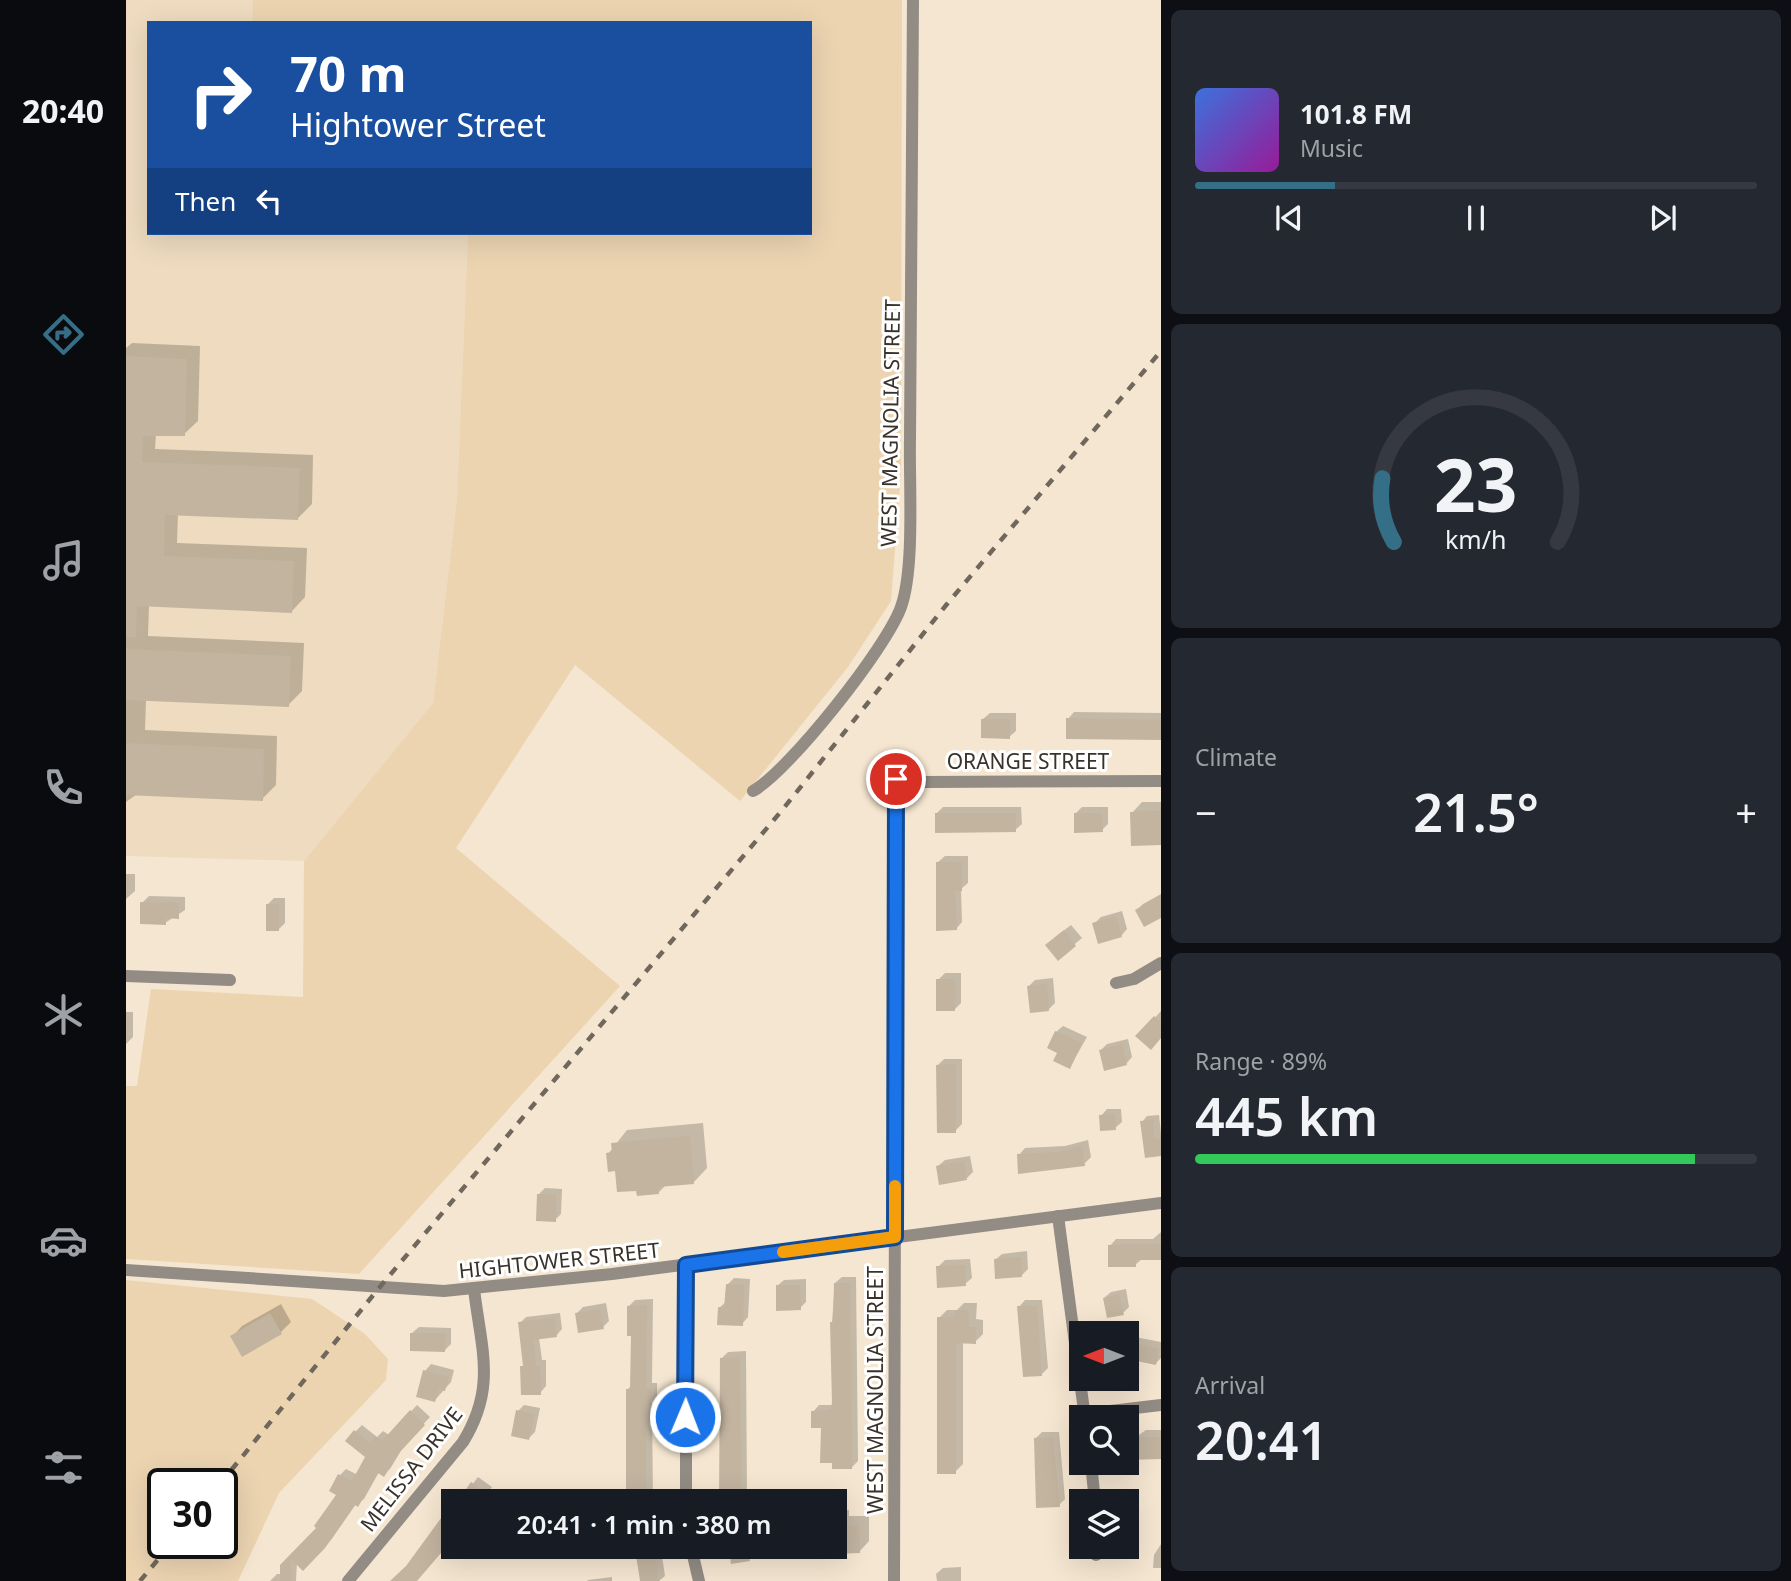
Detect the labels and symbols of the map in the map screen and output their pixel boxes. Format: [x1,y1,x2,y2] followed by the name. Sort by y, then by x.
[874,299,906,547] street label: WEST MAGNOLIA STREET
[947,747,1110,775] street label: ORANGE STREET
[866,749,926,809] pin
[457,1235,661,1284] street label: HIGHTOWER STREET
[861,1266,889,1514] street label: WEST MAGNOLIA STREET
[1069,1321,1139,1391] north arrow
[648,1380,722,1454] position arrow
[354,1401,468,1537] street label: MELISSA DRIVE
[147,1468,238,1559] speed limit sign: 30

